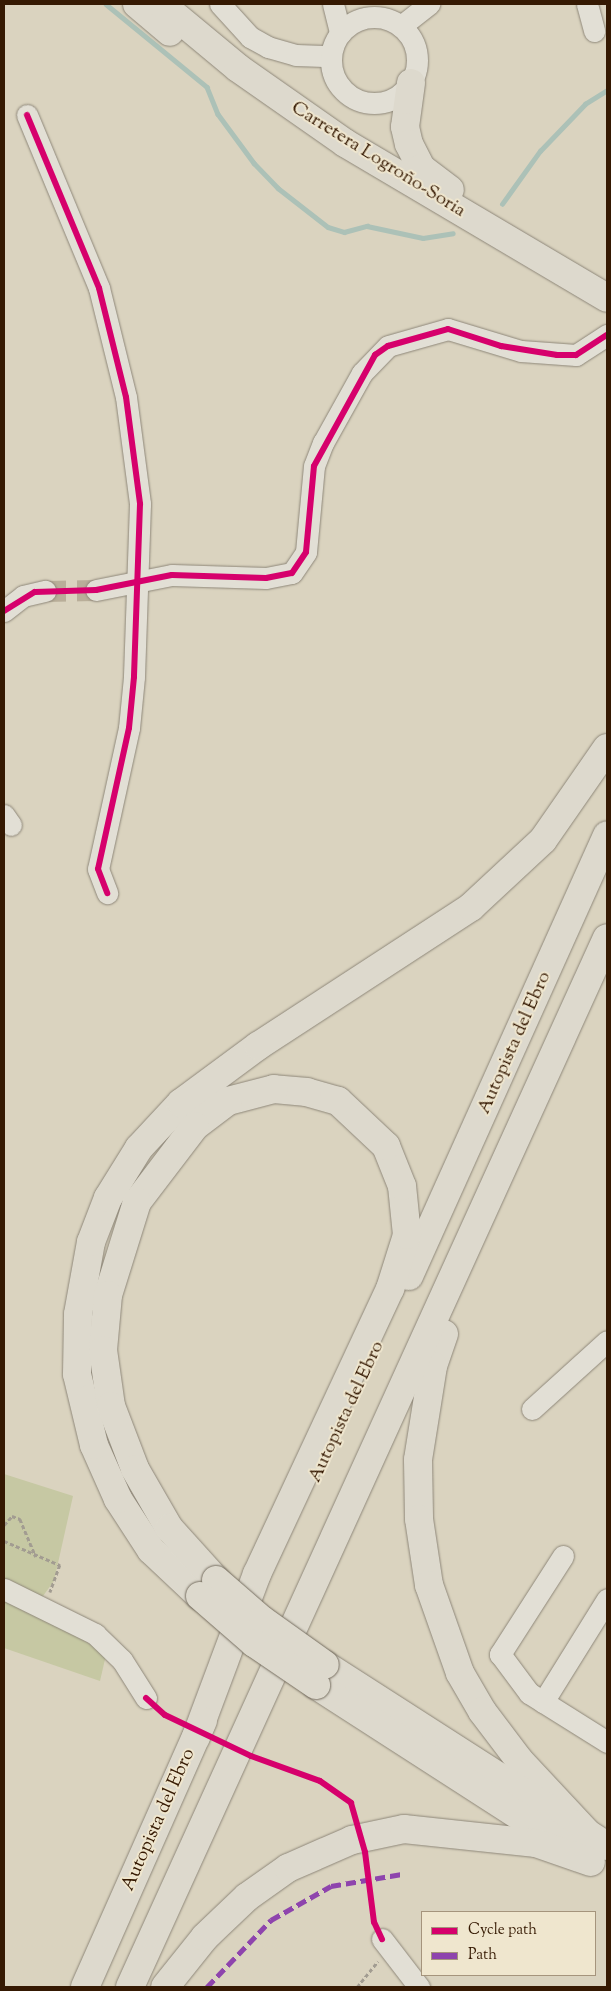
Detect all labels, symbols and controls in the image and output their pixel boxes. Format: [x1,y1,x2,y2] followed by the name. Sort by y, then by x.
[287,97,469,223] street label: Carretera Logroño-Soria
[473,968,557,1118] street label: Autopista del Ebro
[304,1338,390,1486] street label: Autopista del Ebro
[117,1745,201,1895] street label: Autopista del Ebro
[421,1911,596,1976] legend
[468,1920,537,1941] text: Cycle path
[468,1945,497,1966] text: Path

